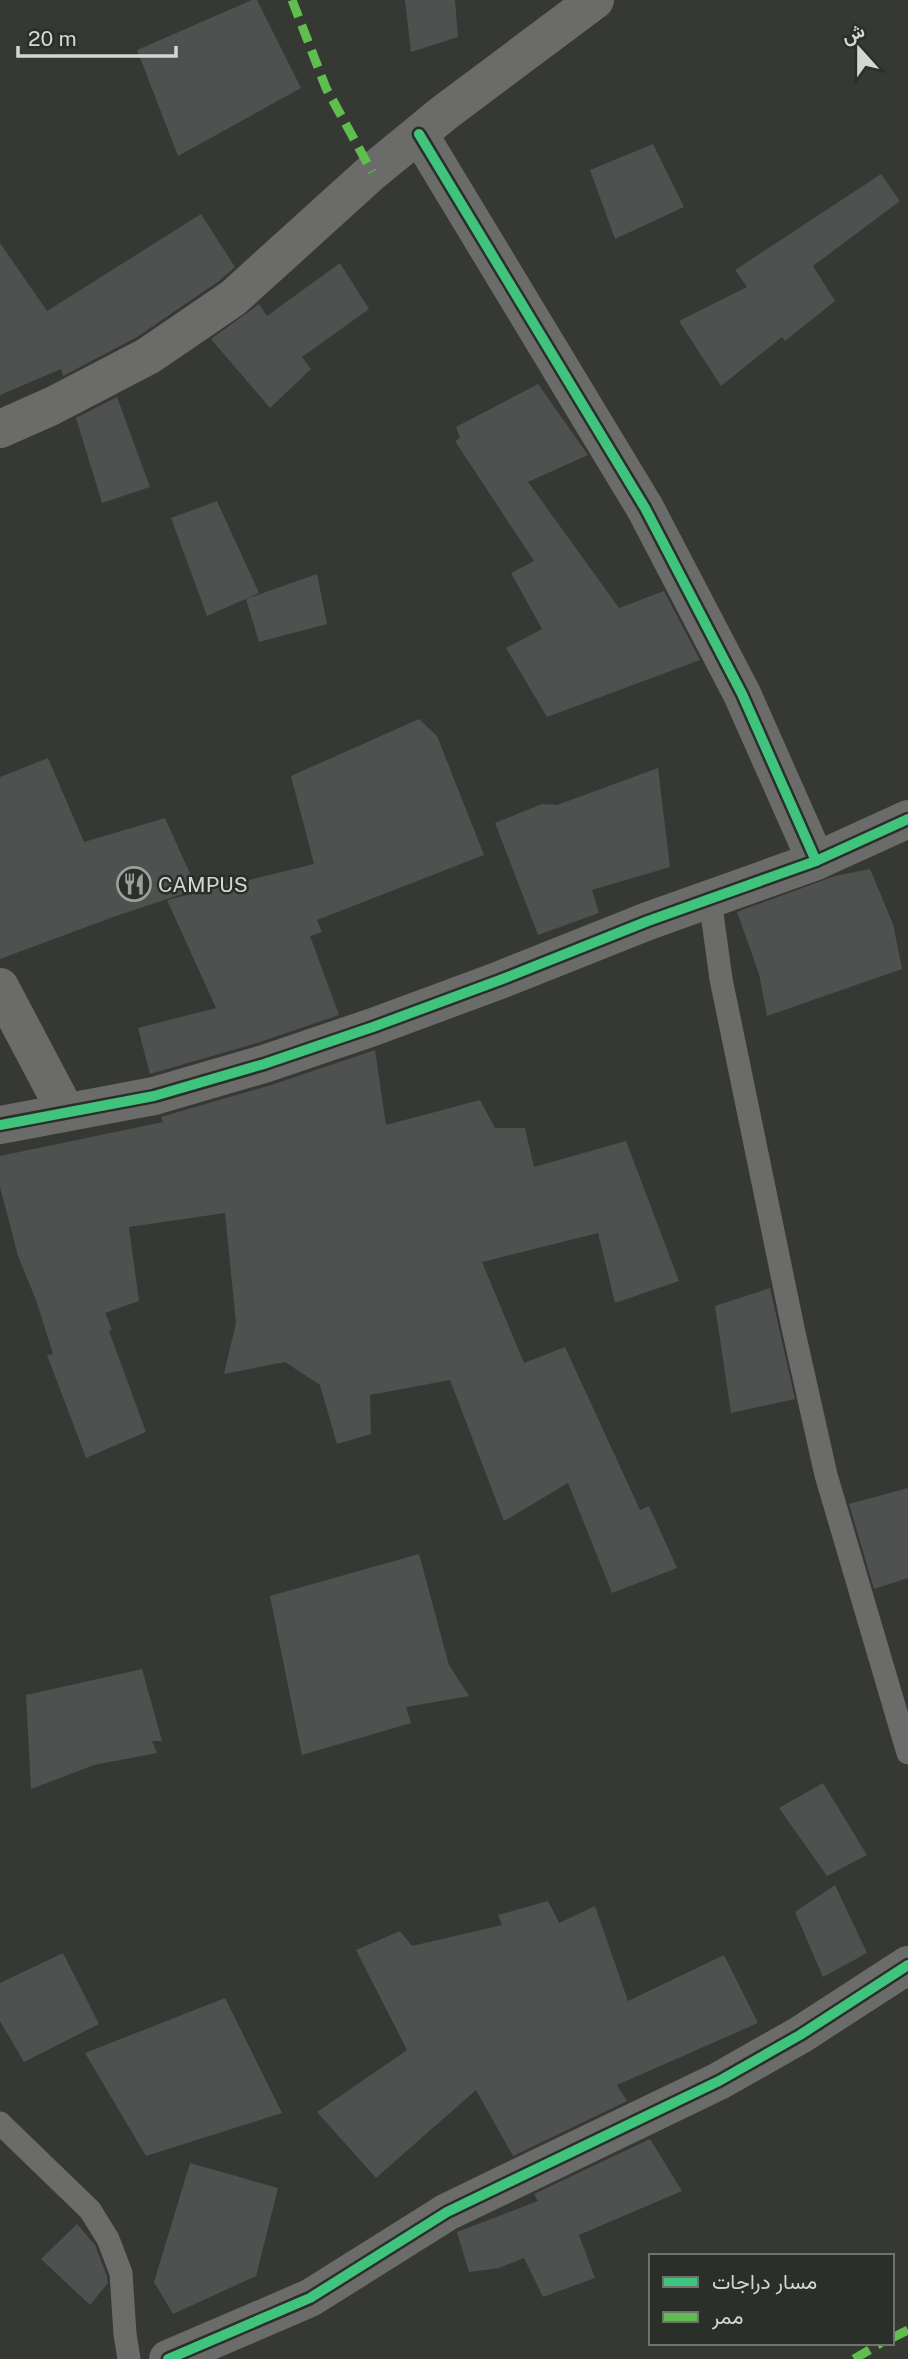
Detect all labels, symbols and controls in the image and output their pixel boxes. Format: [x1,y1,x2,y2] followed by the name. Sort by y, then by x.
[18,14,175,58] scale bar
[824,14,894,84] north arrow
[838,19,868,48] text: ش
[28,26,77,51] text: 20 m
[115,865,153,903] restaurant icon: CAMPUS
[158,872,248,897] place label: CAMPUS
[649,2254,894,2345] legend
[712,2269,817,2295] text: مسار دراجات
[711,2304,743,2330] text: ممر

